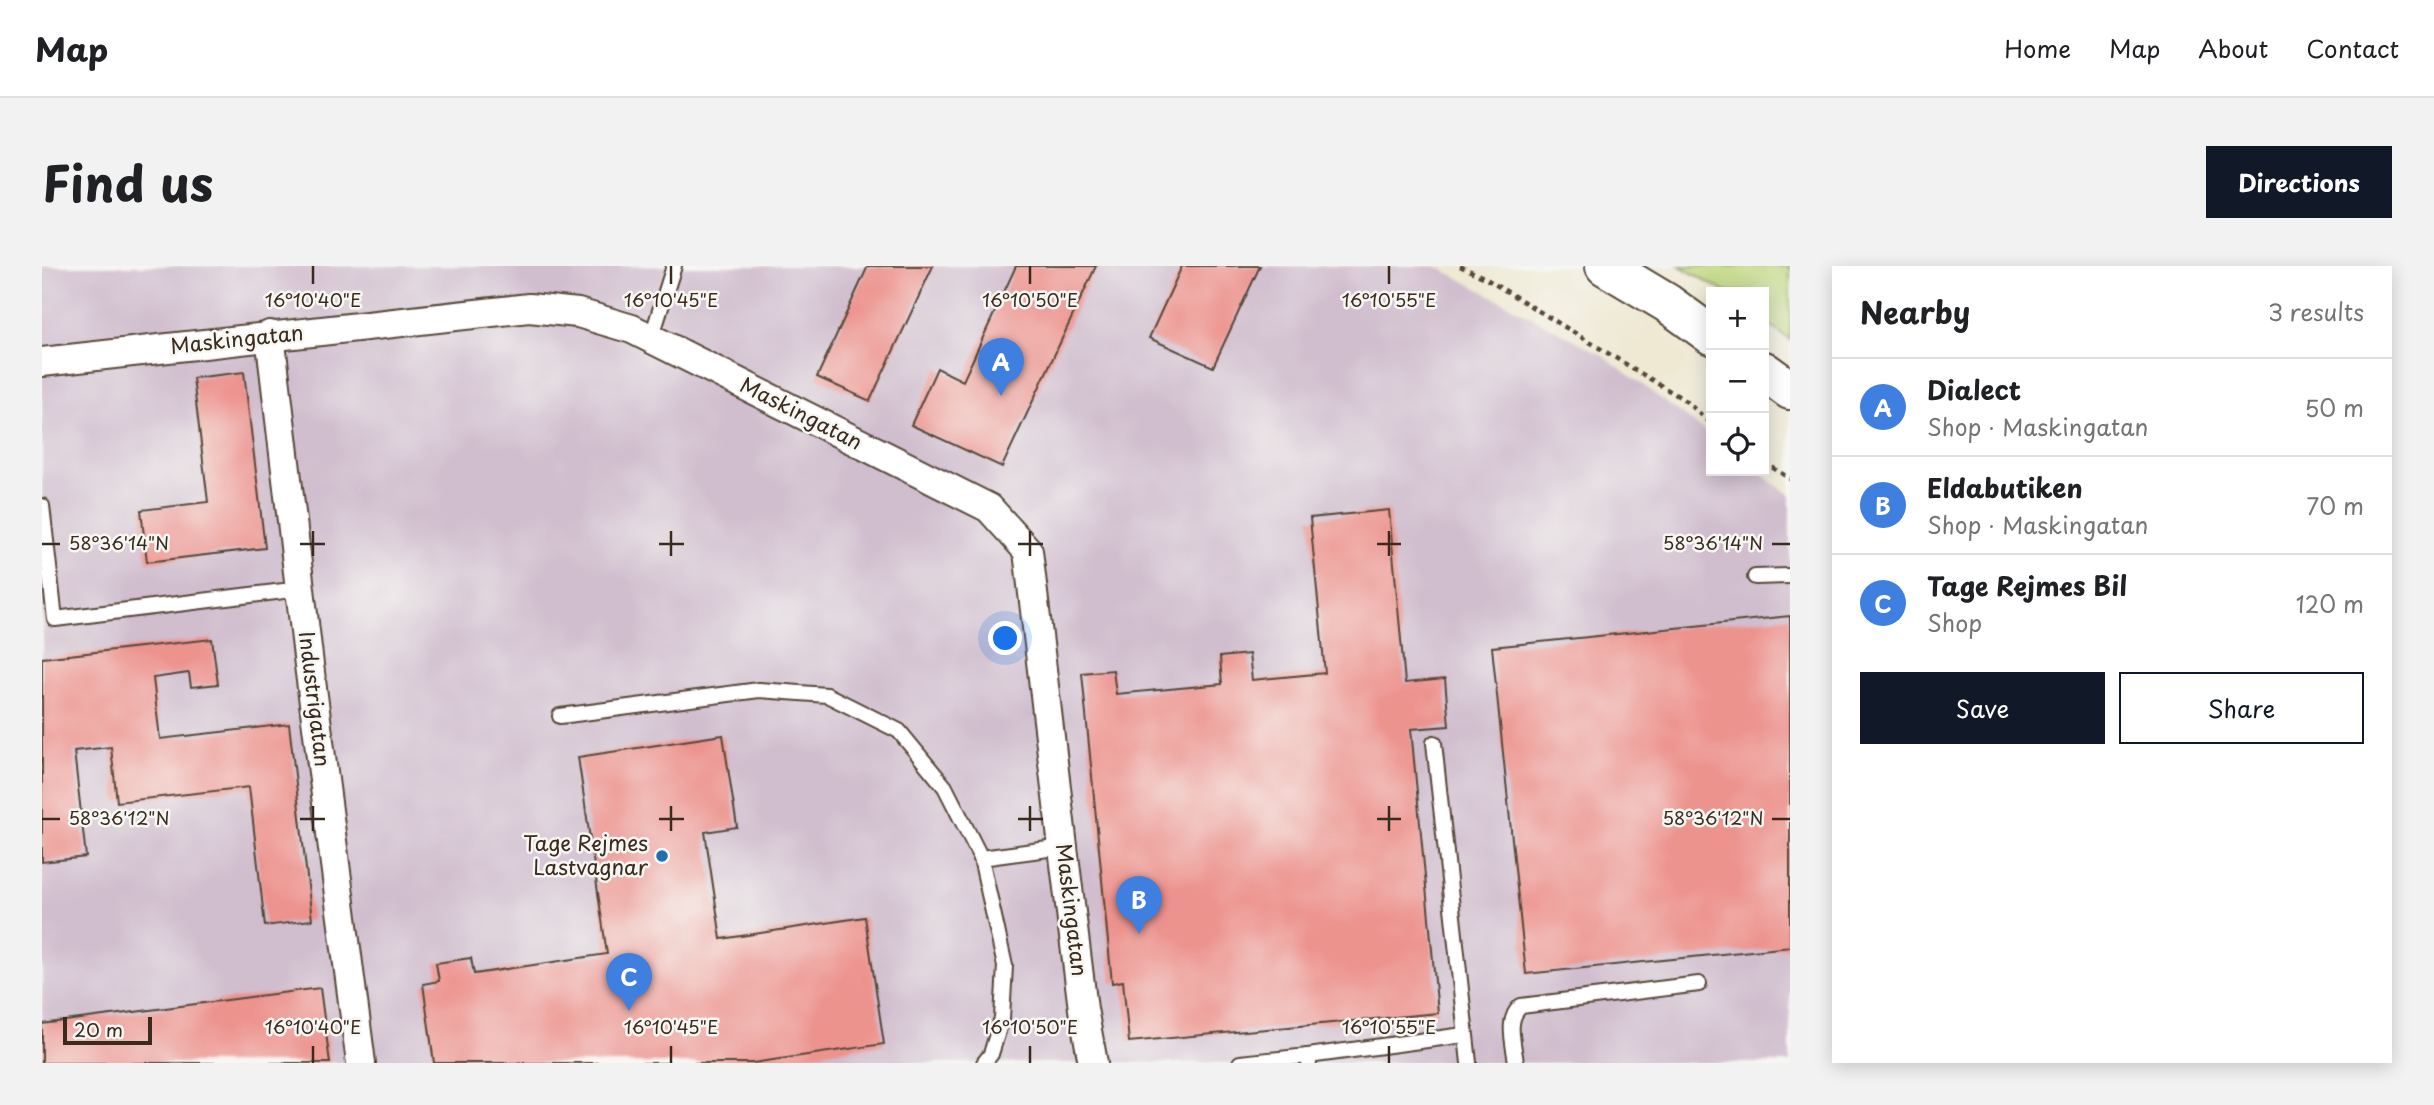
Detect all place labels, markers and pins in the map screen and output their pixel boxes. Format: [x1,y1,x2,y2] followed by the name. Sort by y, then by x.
[978,338,1024,396] pin: A
[523,826,649,882] place label: Tage Rejmes Lastvagnar
[654,848,670,864] marker: Tage Rejmes Lastvagnar
[1116,876,1162,934] pin: B
[606,953,652,1011] pin: C

